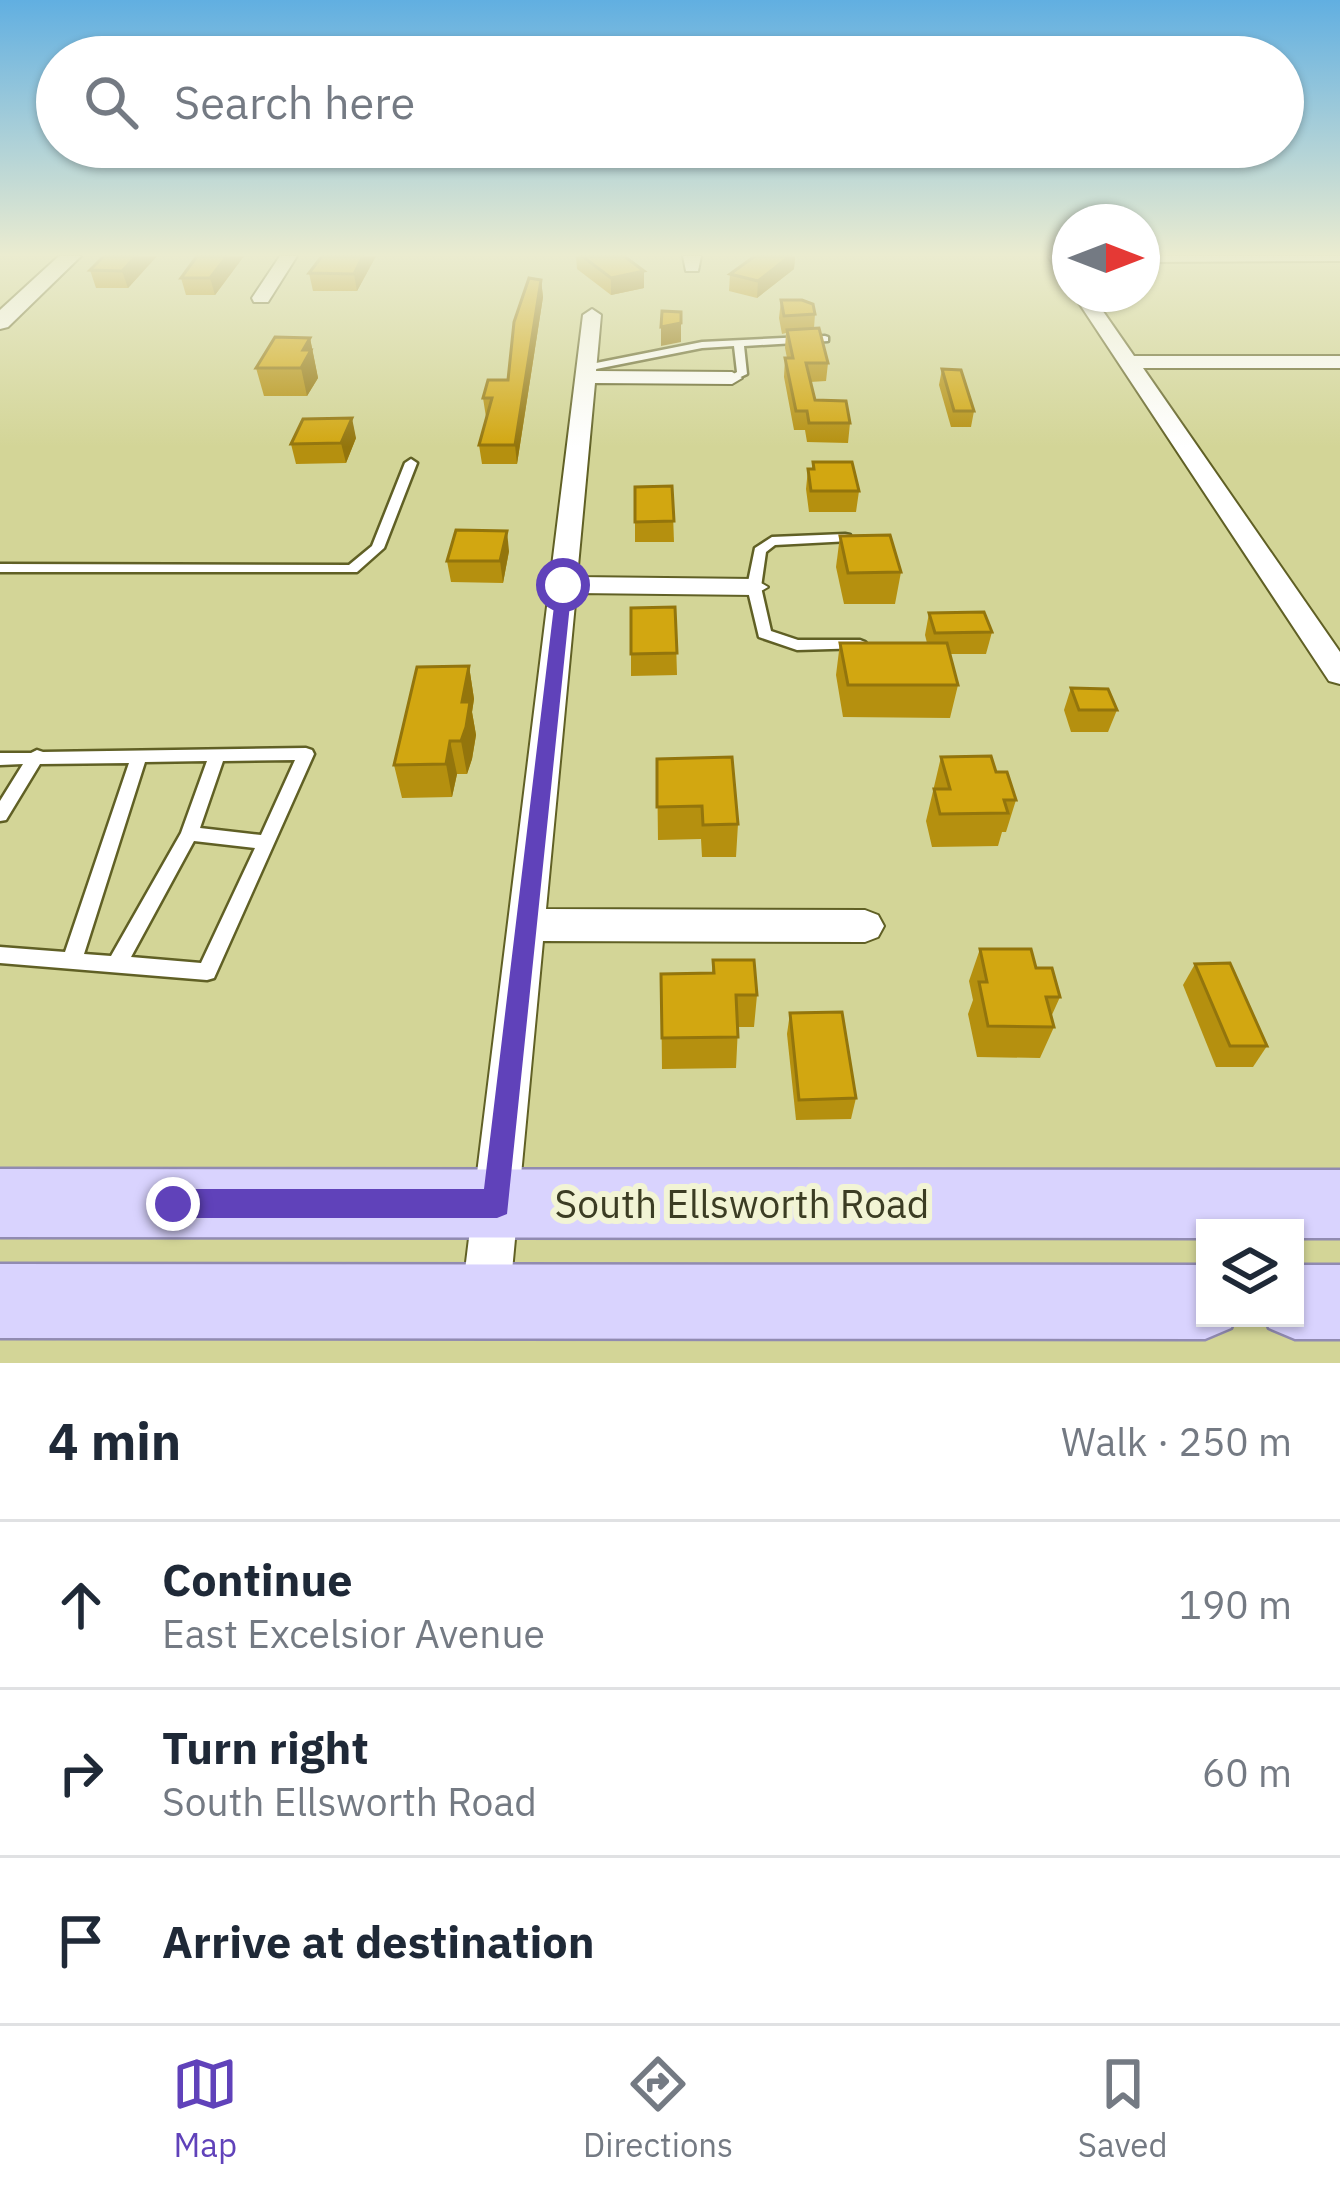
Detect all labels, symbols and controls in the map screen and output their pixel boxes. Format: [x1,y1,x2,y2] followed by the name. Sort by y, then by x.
[36,36,1304,168] search box
[78,69,144,135] icon: search
[174,73,415,131] text: Search here
[1052,204,1160,312] north arrow
[536,558,590,612] route start
[146,1177,200,1231] route end
[555,1178,929,1229] street label: South Ellsworth Road
[1196,1219,1304,1327] map controls
[1196,1219,1304,1327] button: layers
[48,1408,181,1474] text: 4 min
[1061,1416,1292,1467] text: Walk · 250 m
[162,1550,353,1608] text: Continue
[48,1572,114,1638] icon: ahead
[1179,1579,1292,1630] text: 190 m
[162,1608,545,1659] text: East Excelsior Avenue
[162,1718,369,1776] text: Turn right
[48,1740,114,1806] icon: right
[1202,1747,1292,1798] text: 60 m
[162,1776,537,1827] text: South Ellsworth Road
[48,1908,114,1974] icon: arrive
[162,1912,595,1970] text: Arrive at destination
[172,2051,238,2166] tab: Map
[583,2051,733,2166] tab: Directions
[1078,2051,1168,2166] tab: Saved

